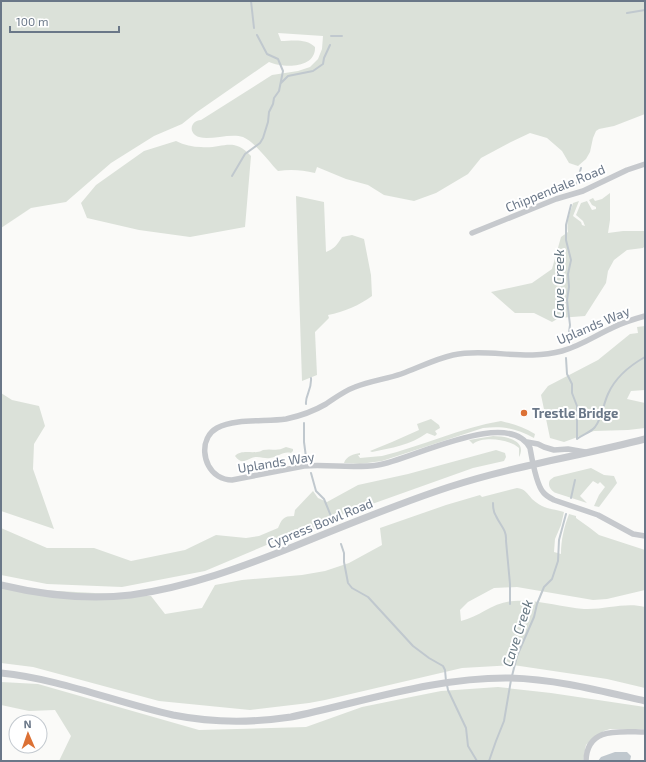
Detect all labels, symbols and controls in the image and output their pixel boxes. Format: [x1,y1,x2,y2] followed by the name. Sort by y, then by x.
[10,8,119,34] scale bar
[16,14,48,28] text: 100 m
[503,161,607,215] street label: Chippendale Road
[550,249,567,319] water label: Cave Creek
[554,302,632,348] street label: Uplands Way
[532,405,618,421] place label: Trestle Bridge
[519,408,529,418] marker: Trestle Bridge
[236,448,316,476] street label: Uplands Way
[265,495,375,551] street label: Cypress Bowl Road
[498,597,536,669] water label: Cave Creek
[8,714,48,754] north arrow
[23,717,32,730] text: N

